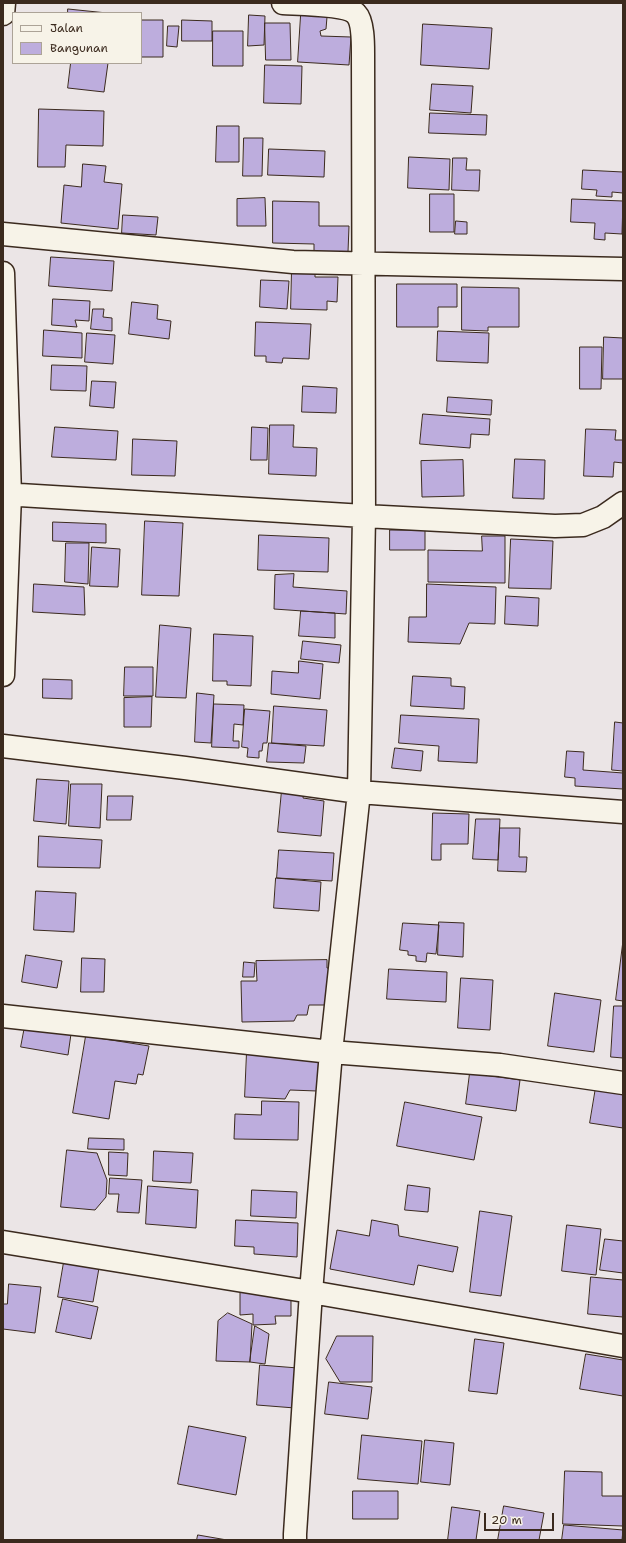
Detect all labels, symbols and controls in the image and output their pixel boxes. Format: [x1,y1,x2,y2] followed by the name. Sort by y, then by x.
[12,12,142,64] legend
[50,20,83,36] text: Jalan
[50,40,108,56] text: Bangunan
[486,1505,556,1531] scale bar
[491,1512,522,1528] text: 20 m

